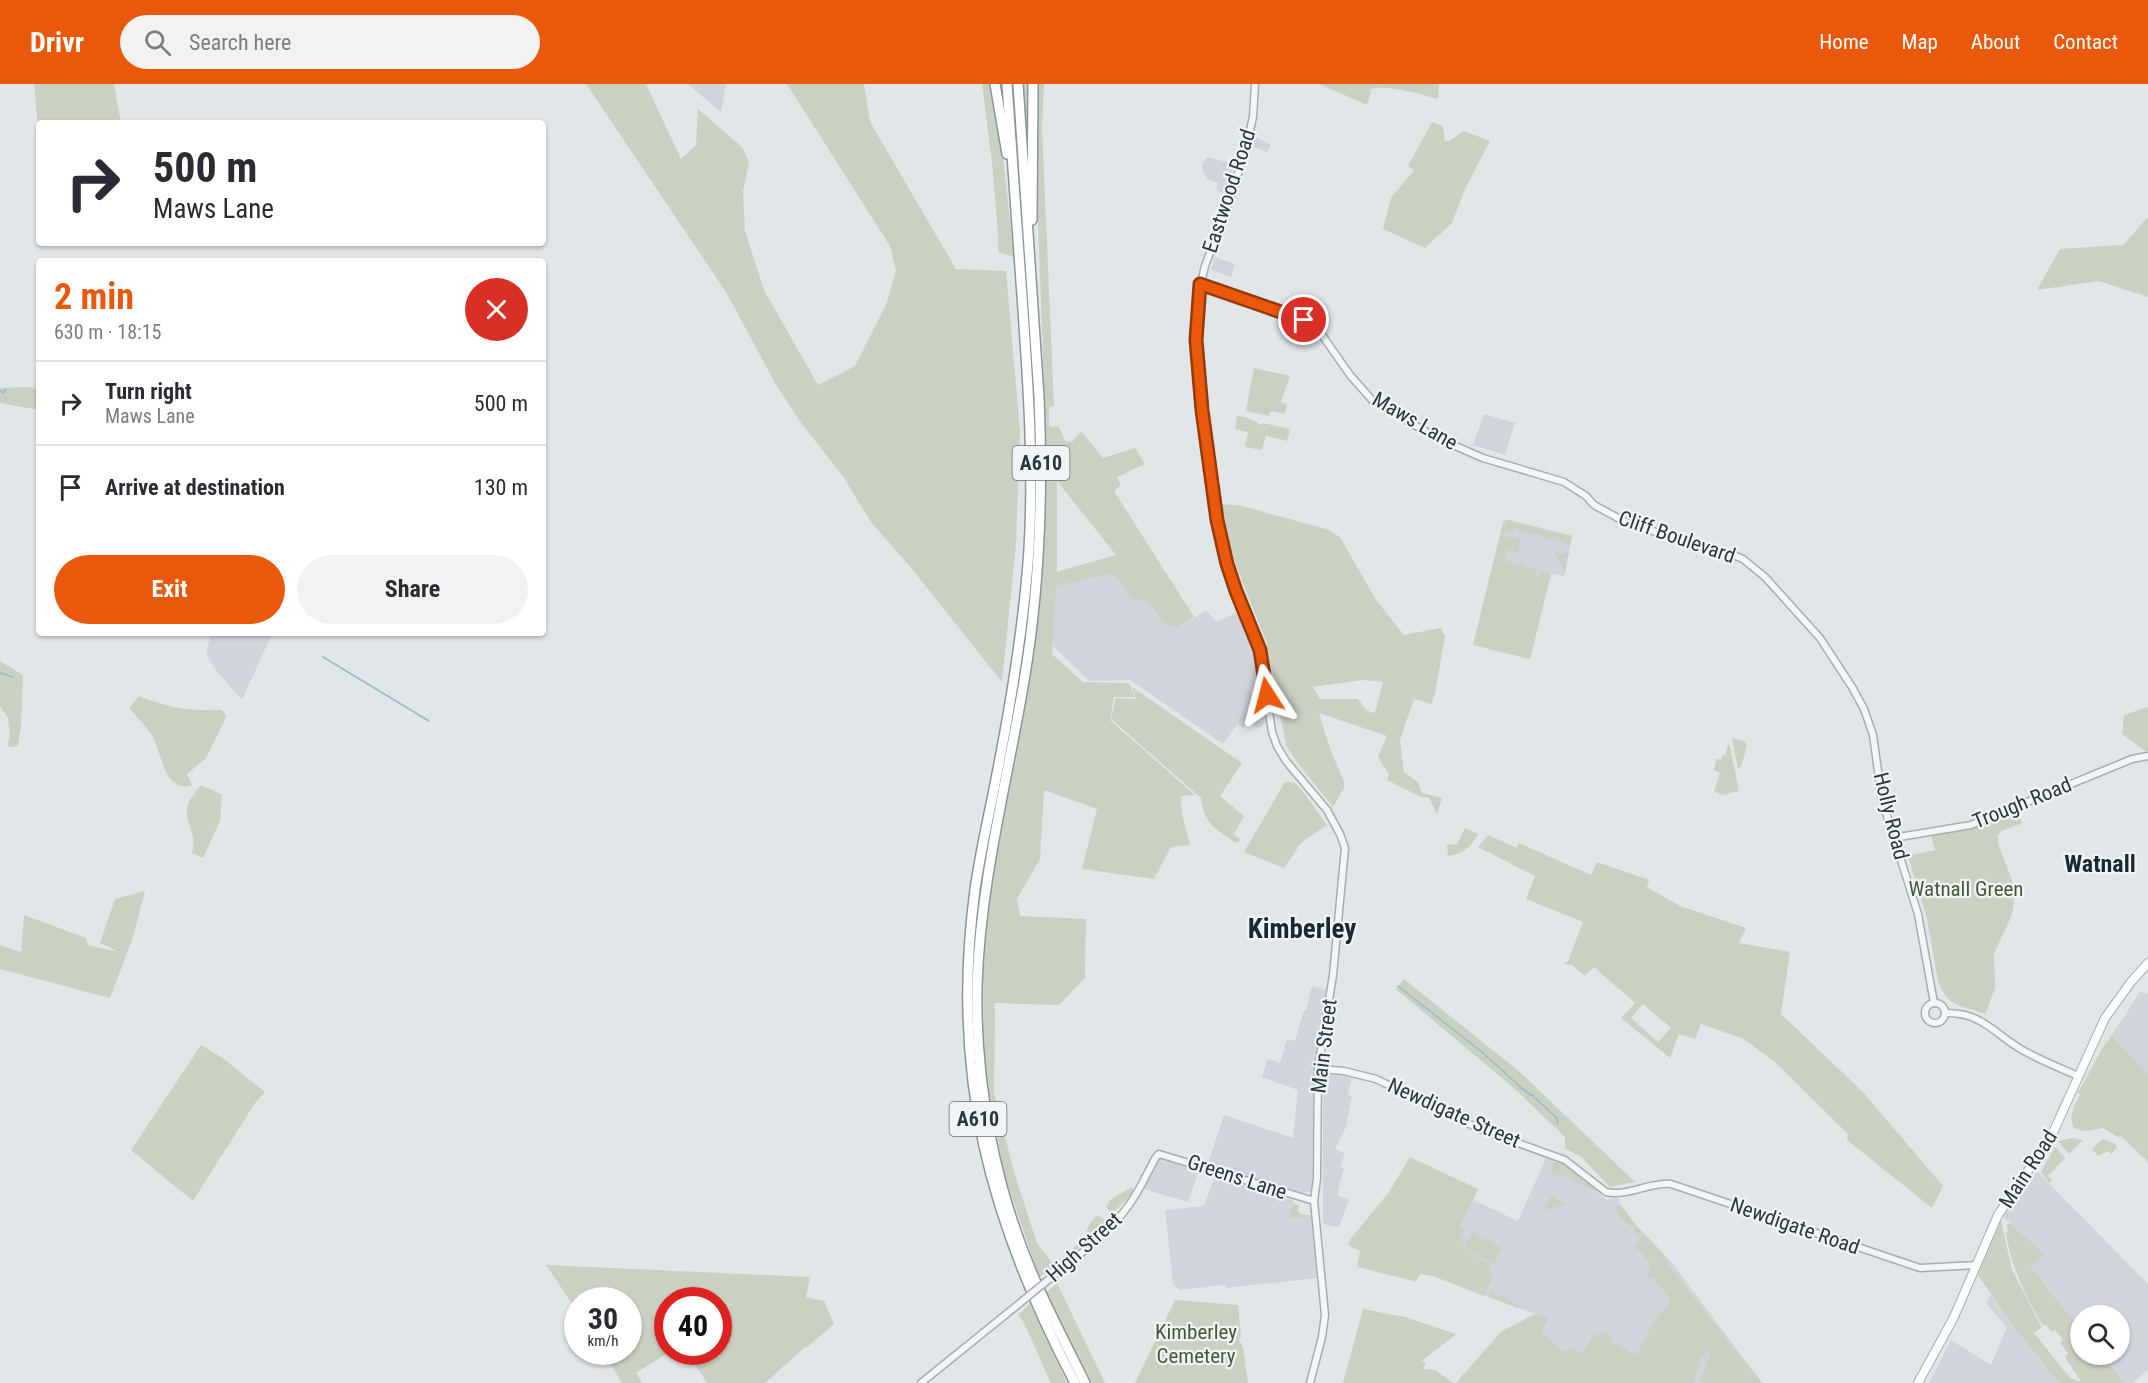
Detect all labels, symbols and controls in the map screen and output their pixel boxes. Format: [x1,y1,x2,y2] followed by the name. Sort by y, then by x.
[120,15,540,69] search box
[30,26,84,59] text: Drivr
[141,26,174,59] icon: search
[189,30,291,55] text: Search here
[1819,30,1869,54] text: Home
[1902,30,1938,54] text: Map
[1971,30,2020,54] text: About
[2053,30,2118,54] text: Contact
[1198,126,1260,256] street label: Eastwood Road
[153,143,258,192] text: 500 m
[54,144,132,222] icon: right
[153,193,274,225] text: Maws Lane
[54,276,134,318] text: 2 min
[465,278,528,341] button: close
[1278,294,1329,345] pin
[1287,303,1320,336] icon: arrive
[54,320,161,344] text: 630 m · 18:15
[105,379,192,404] text: Turn right
[54,387,87,420] icon: right
[1368,387,1462,455] street label: Maws Lane
[474,391,528,416] text: 500 m
[105,404,195,428] text: Maws Lane
[1012,446,1070,480] road number: A610
[54,471,87,504] icon: arrive
[105,475,285,500] text: Arrive at destination
[474,475,528,500] text: 130 m
[1615,506,1739,568] street label: Cliff Boulevard
[54,555,285,624] button: Exit
[297,555,528,624] button: Share
[1235,663,1299,727] position arrow
[1869,770,1913,862] street label: Holly Road
[1969,772,2075,834] street label: Trough Road
[2064,850,2136,878] district label: Watnall
[1908,877,2024,901] park label: Watnall Green
[1248,913,1356,945] district label: Kimberley
[1306,997,1342,1095] street label: Main Street
[1384,1073,1524,1153] street label: Newdigate Street
[950,1102,1006,1136] road number: A610
[1994,1126,2062,1212] street label: Main Road
[1184,1150,1290,1204] street label: Greens Lane
[1727,1193,1863,1259] street label: Newdigate Road
[1042,1207,1126,1287] street label: High Street
[654,1287,732,1365] speed limit sign: 40
[588,1301,618,1336] text: 30
[2070,1305,2130,1365] map controls
[2070,1305,2130,1365] button: search
[1155,1320,1237,1368] park label: Kimberley Cemetery
[588,1332,618,1350] text: km/h

